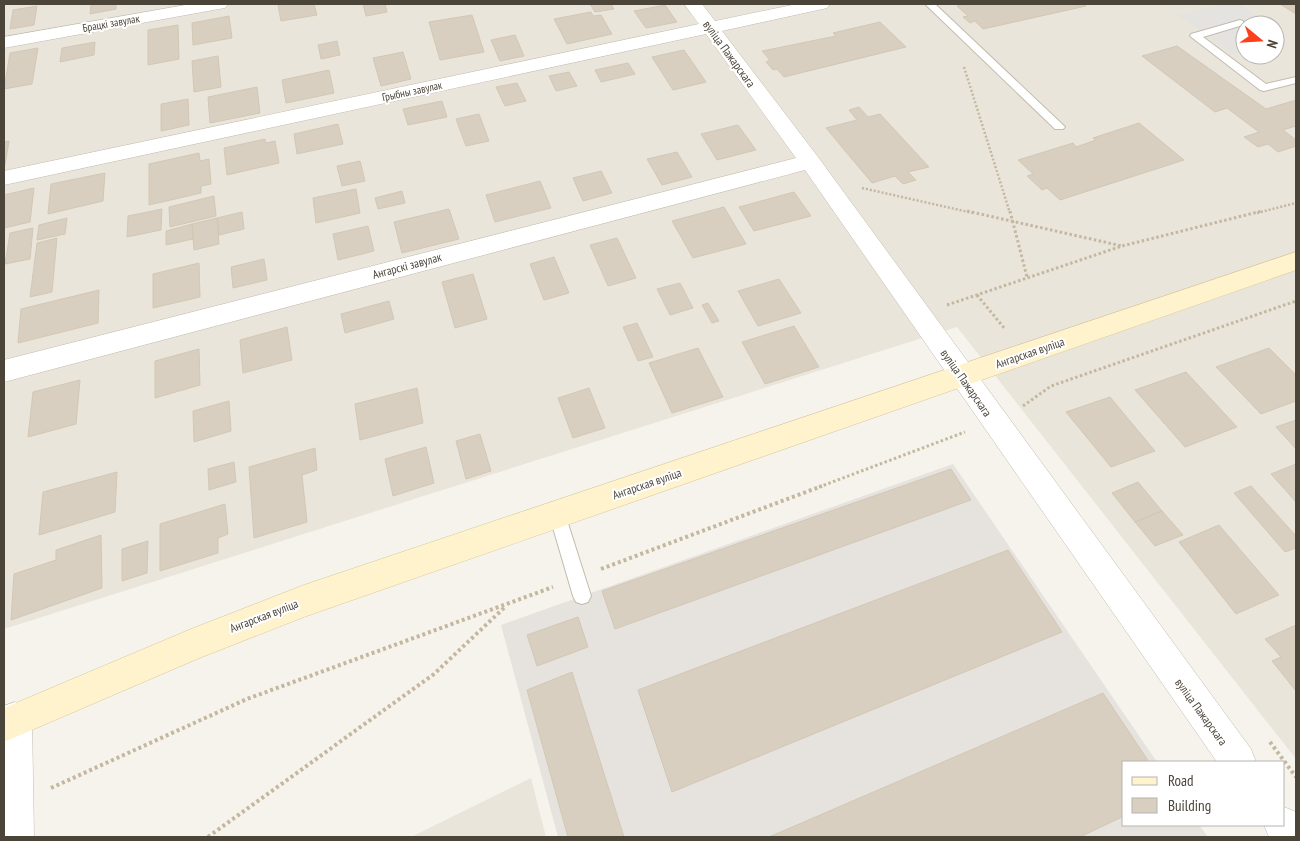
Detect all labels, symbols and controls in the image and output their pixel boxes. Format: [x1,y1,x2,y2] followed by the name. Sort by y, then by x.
[81,11,141,35] street label: Брацкі завулак
[1235,15,1285,65] north arrow
[700,17,759,90] street label: вуліца Пажарскага
[1263,38,1282,50] text: N
[381,78,444,104] street label: Грыбны завулак
[371,249,443,282] street label: Ангарскі завулак
[993,334,1067,371] street label: Ангарская вуліца
[938,346,995,420] street label: вуліца Пажарскага
[610,465,684,502] street label: Ангарская вуліца
[227,596,300,635] street label: Ангарская вуліца
[1172,675,1231,748] street label: вуліца Пажарскага
[1122,761,1285,826] legend
[1168,771,1194,790] text: Road
[1168,796,1211,815] text: Building

